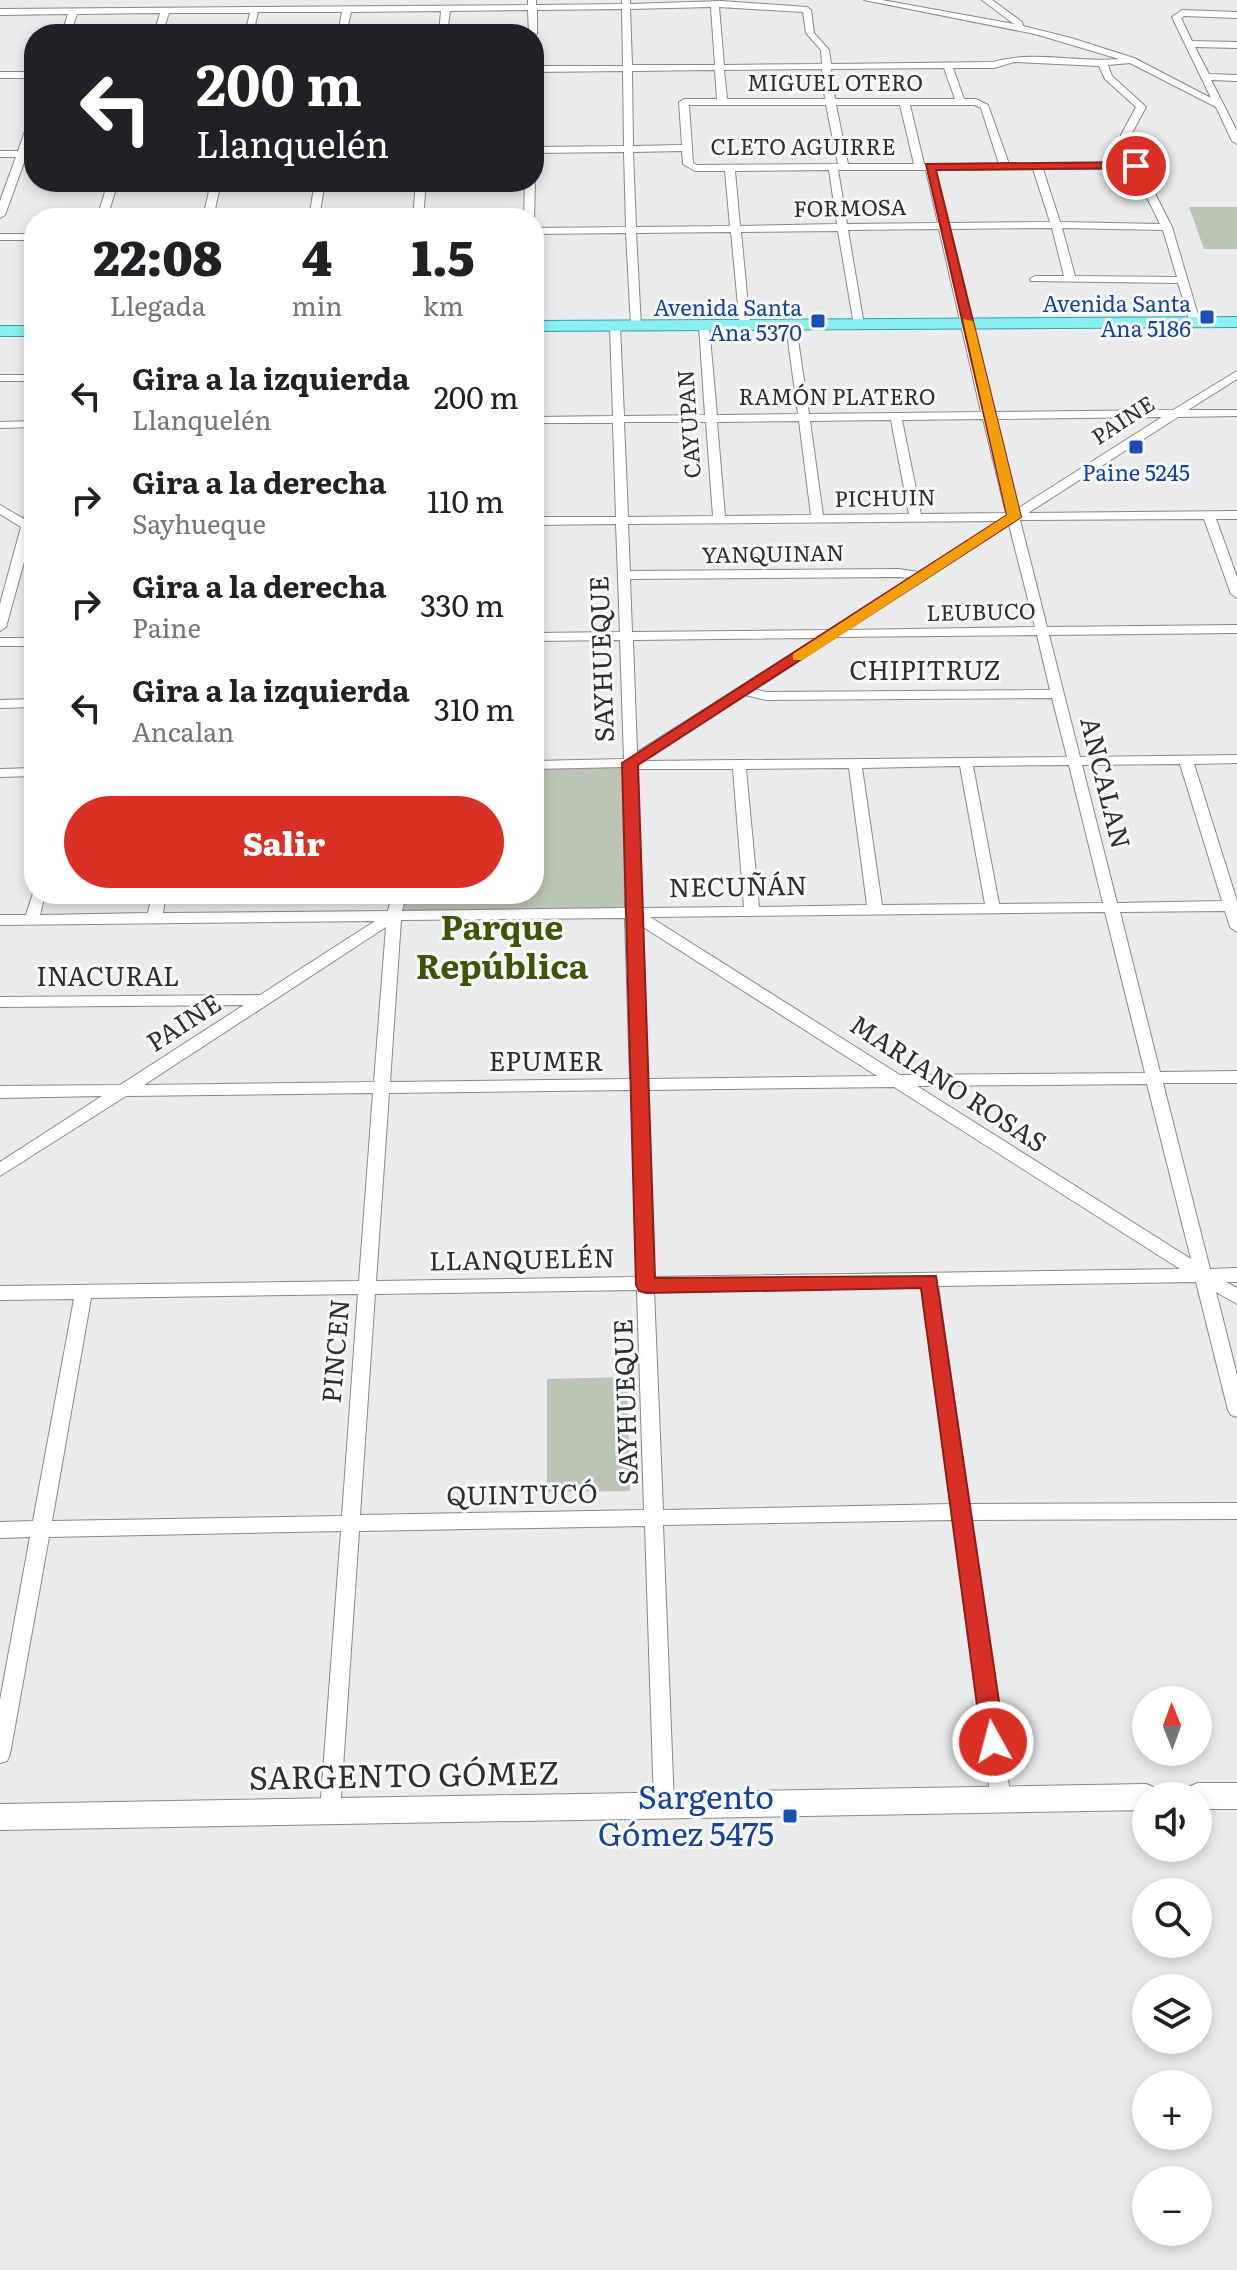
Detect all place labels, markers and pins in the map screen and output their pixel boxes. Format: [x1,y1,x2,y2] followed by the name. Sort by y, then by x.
[1102,132,1170,200] pin
[1043,286,1191,344] place label: Avenida Santa Ana 5186
[654,290,802,348] place label: Avenida Santa Ana 5370
[1198,308,1216,326] marker: Avenida Santa Ana 5186
[809,312,827,330] marker: Avenida Santa Ana 5370
[1127,438,1145,456] marker: Paine 5245
[1082,455,1190,488] place label: Paine 5245
[598,1771,774,1856] place label: Sargento Gómez 5475
[781,1807,799,1825] marker: Sargento Gómez 5475

